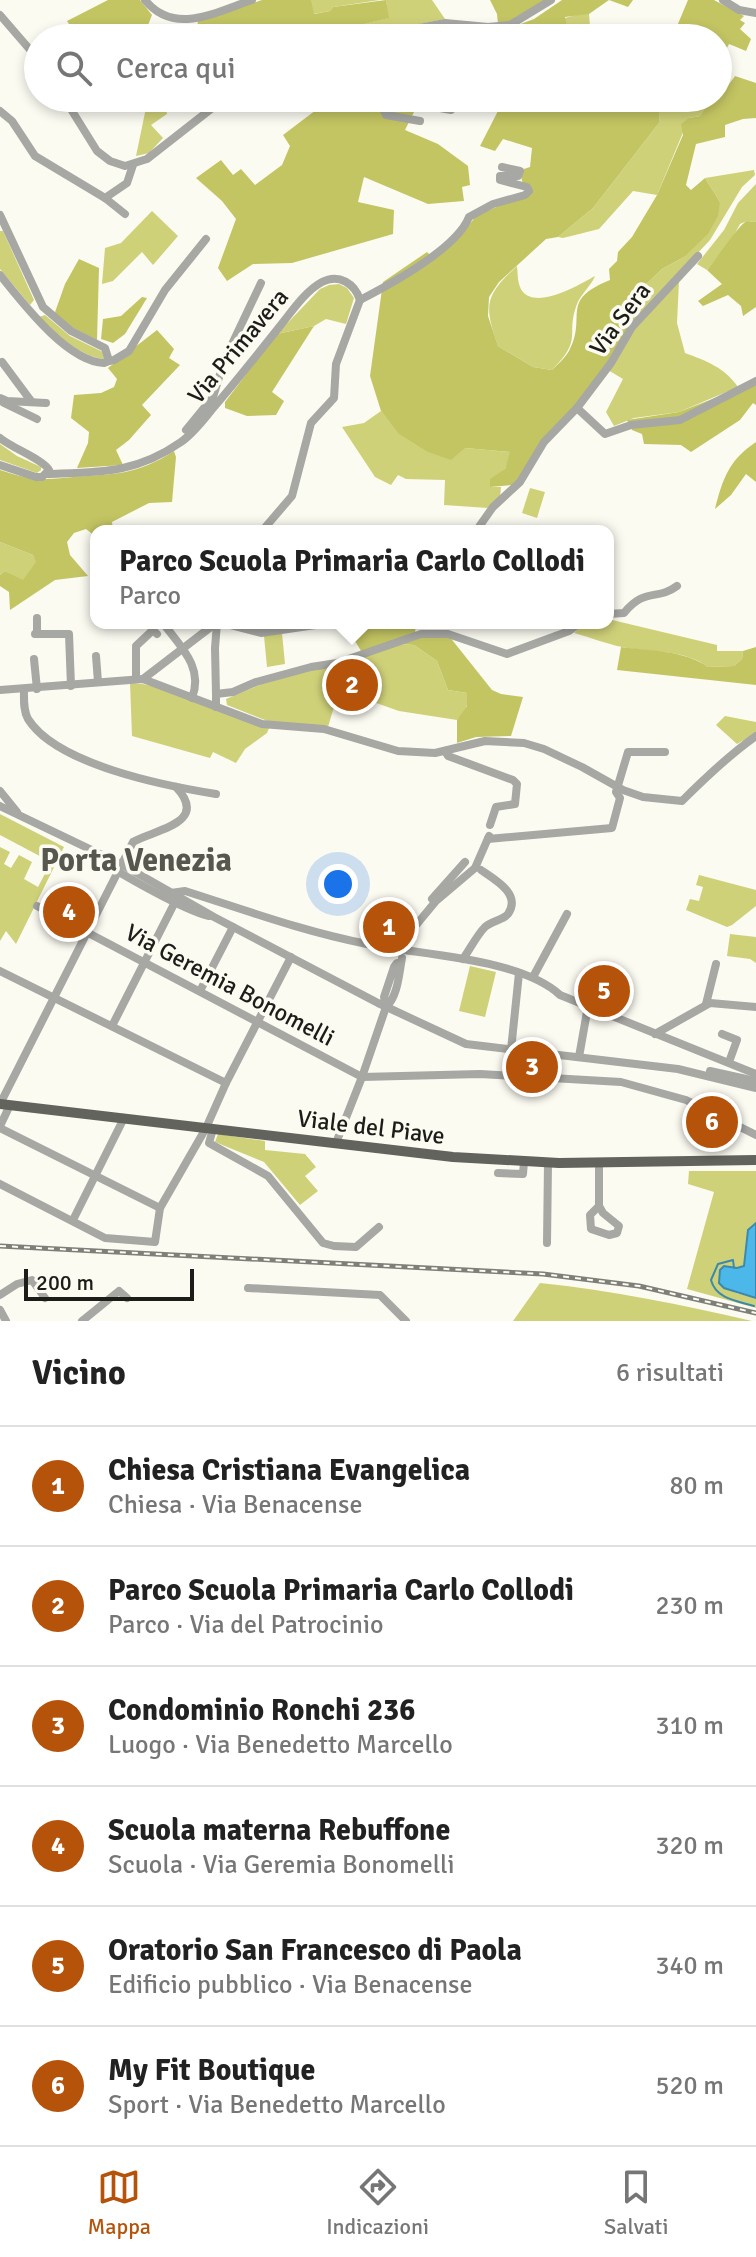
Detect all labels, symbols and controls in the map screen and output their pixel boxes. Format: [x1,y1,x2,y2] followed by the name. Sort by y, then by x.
[24,24,732,112] search box
[52,46,96,90] icon: search
[116,50,236,87] text: Cerca qui
[583,276,657,362] street label: Via Sera
[181,282,295,410] street label: Via Primavera
[90,525,614,629] popup
[119,543,585,580] text: Parco Scuola Primaria Carlo Collodi
[119,580,181,612] text: Parco
[326,655,378,715] pin: 2
[40,841,232,880] district label: Porta Venezia
[318,864,358,904] your location
[43,882,95,942] pin: 4
[363,897,415,957] pin: 1
[120,917,340,1053] street label: Via Geremia Bonomelli
[578,961,630,1021] pin: 5
[506,1037,558,1097] pin: 3
[686,1092,738,1152] pin: 6
[296,1103,446,1151] street label: Viale del Piave
[24,1265,194,1301] scale bar
[36,1269,94,1296] text: 200 m
[32,1352,126,1394] text: Vicino
[616,1357,724,1389] text: 6 risultati
[108,1452,470,1489] text: Chiesa Cristiana Evangelica
[51,1470,65,1502] text: 1
[669,1470,724,1502] text: 80 m
[108,1489,362,1521] text: Chiesa · Via Benacense
[108,1572,574,1609] text: Parco Scuola Primaria Carlo Collodi
[51,1590,65,1622] text: 2
[655,1590,724,1622] text: 230 m
[108,1609,384,1641] text: Parco · Via del Patrocinio
[108,1692,416,1729] text: Condominio Ronchi 236
[51,1710,65,1742] text: 3
[655,1710,724,1742] text: 310 m
[108,1729,453,1761] text: Luogo · Via Benedetto Marcello
[108,1812,450,1849] text: Scuola materna Rebuffone
[51,1830,65,1862] text: 4
[655,1830,724,1862] text: 320 m
[108,1849,455,1881] text: Scuola · Via Geremia Bonomelli
[108,1932,522,1969] text: Oratorio San Francesco di Paola
[51,1950,65,1982] text: 5
[655,1950,724,1982] text: 340 m
[108,1969,473,2001] text: Edificio pubblico · Via Benacense
[108,2052,315,2089] text: My Fit Boutique
[51,2070,65,2102] text: 6
[655,2070,724,2102] text: 520 m
[108,2089,446,2121] text: Sport · Via Benedetto Marcello
[88,2165,151,2240] tab: Mappa
[326,2165,429,2240] tab: Indicazioni
[604,2165,668,2240] tab: Salvati

